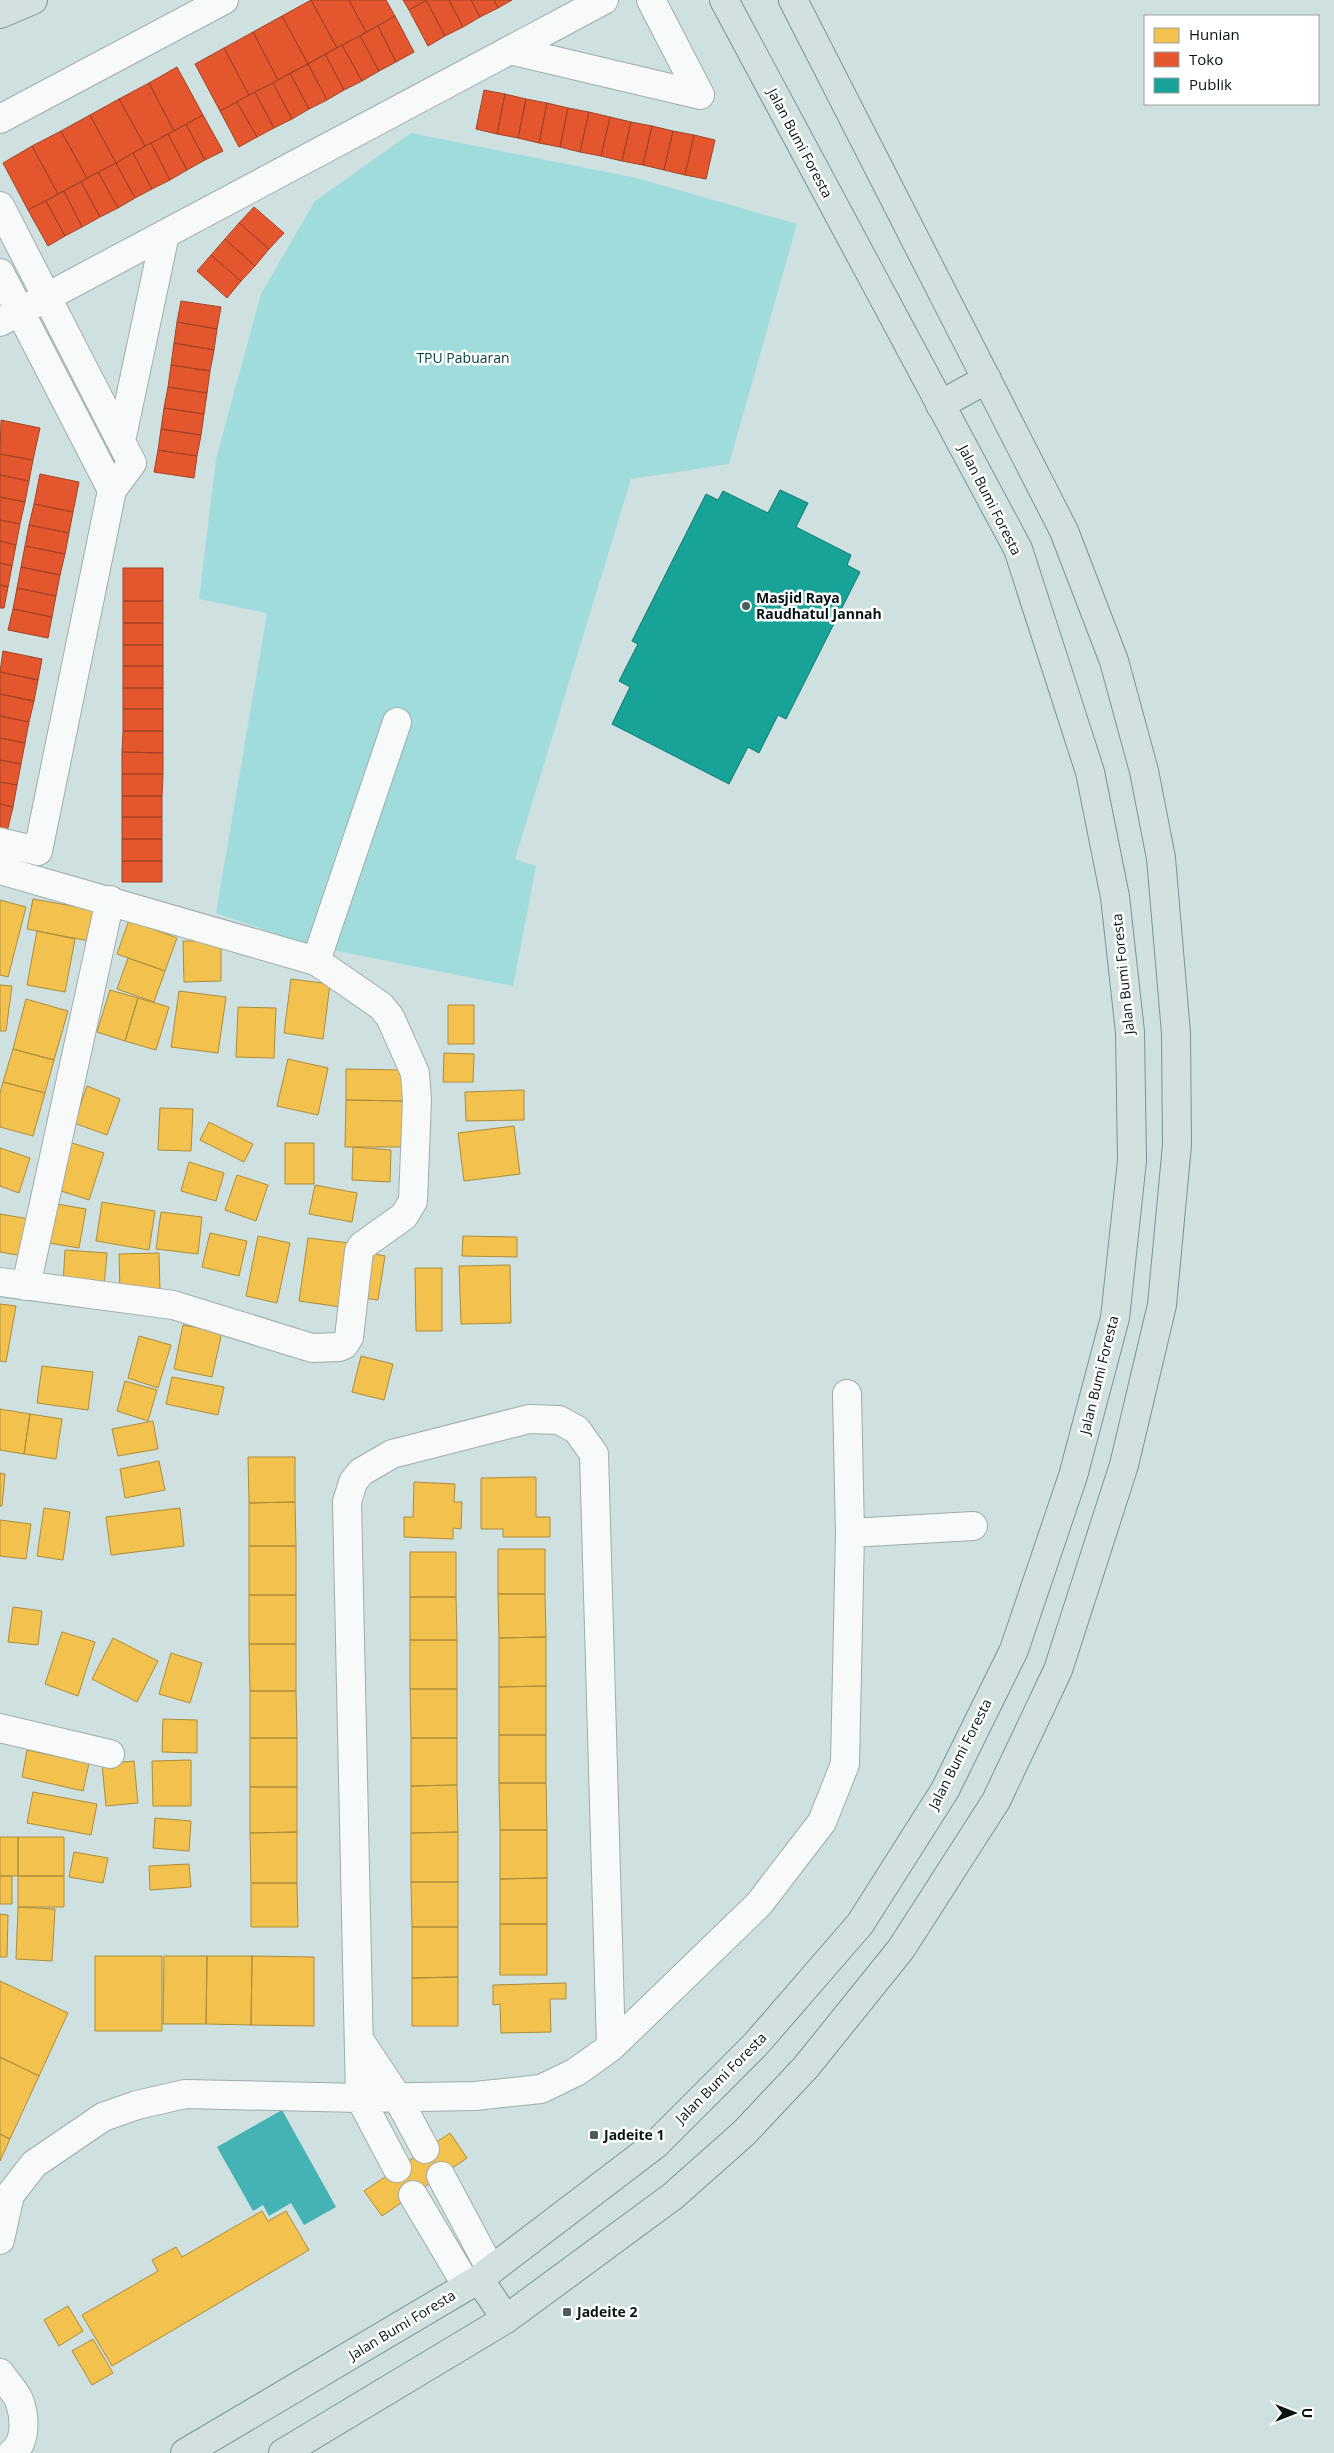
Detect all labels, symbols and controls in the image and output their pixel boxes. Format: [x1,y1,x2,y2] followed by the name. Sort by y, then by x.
[1144,15,1319,105] legend
[1189,24,1240,44] text: Hunian
[1189,49,1223,69] text: Toko
[1189,74,1232,94] text: Publik
[763,83,837,201] street label: Jalan Bumi Foresta
[416,348,510,367] park label: TPU Pabuaran
[953,440,1026,558] street label: Jalan Bumi Foresta
[756,588,882,623] place label: Masjid Raya Raudhatul Jannah
[740,600,752,612] marker: Masjid Raya Raudhatul Jannah
[1107,913,1139,1037] street label: Jalan Bumi Foresta
[1074,1314,1122,1438] street label: Jalan Bumi Foresta
[923,1695,996,1814] street label: Jalan Bumi Foresta
[670,2028,770,2129] street label: Jalan Bumi Foresta
[602,2125,664,2144] place label: Jadeite 1
[588,2129,600,2141] marker: Jadeite 1
[343,2285,459,2365] street label: Jalan Bumi Foresta
[575,2302,637,2321] place label: Jadeite 2
[561,2306,573,2318] marker: Jadeite 2
[1269,2388,1319,2438] north arrow
[1298,2408,1317,2418] text: U

